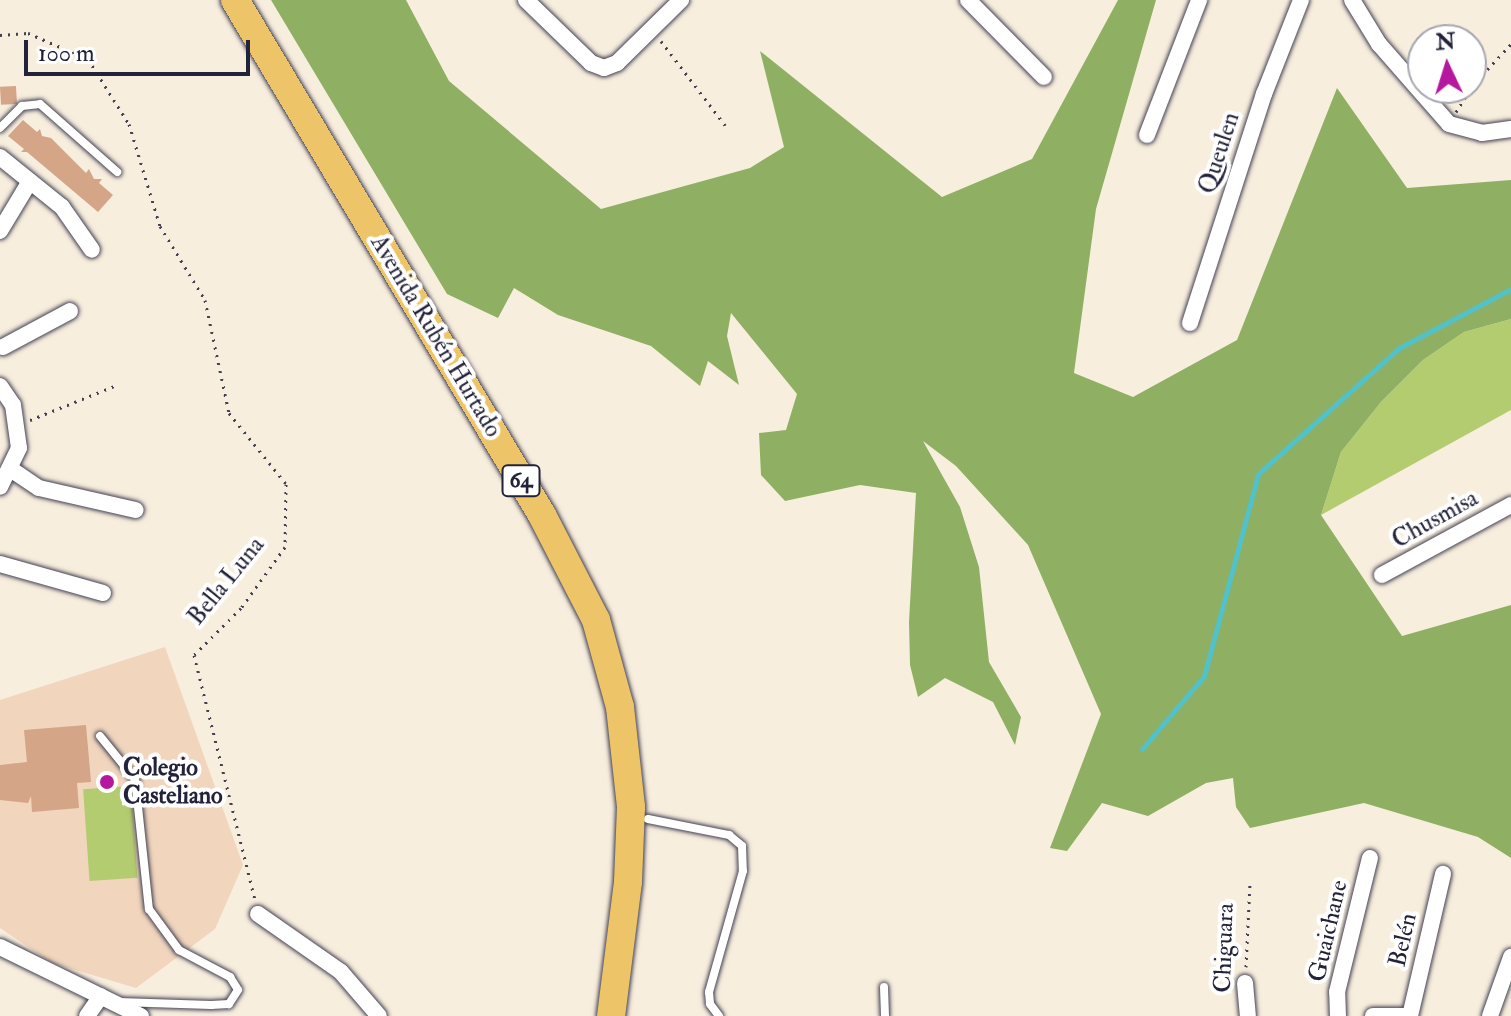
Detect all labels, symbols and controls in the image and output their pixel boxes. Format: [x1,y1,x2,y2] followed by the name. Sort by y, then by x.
[28,24,254,74] scale bar
[1407,24,1487,104] north arrow
[1435,27,1456,57] text: N
[38,38,95,69] text: 100 m
[1192,109,1246,197] street label: Queulen
[364,230,508,442] street label: Avenida Rubén Hurtado
[501,463,541,499] road number: 64
[1387,484,1483,554] street label: Chusmisa
[182,531,270,631] street label: Bella Luna
[123,754,223,810] place label: Colegio Casteliano
[98,773,116,791] marker: Colegio Casteliano
[1302,877,1354,985] street label: Guaichane
[1208,903,1240,993] street label: Chiguara
[1383,910,1423,970] street label: Belén

